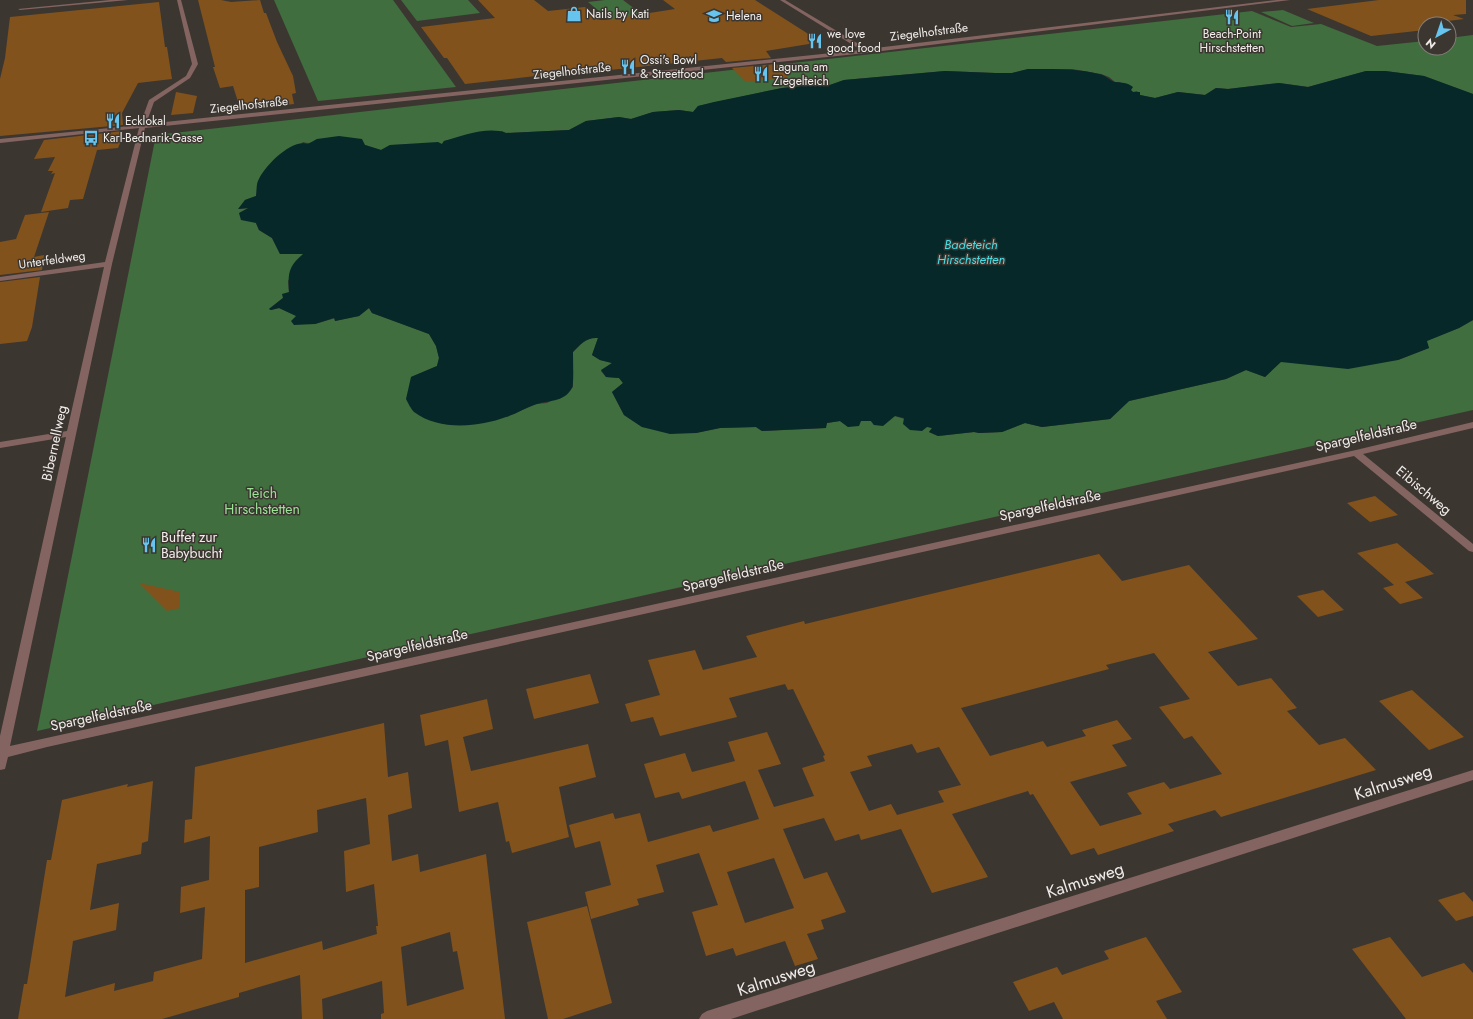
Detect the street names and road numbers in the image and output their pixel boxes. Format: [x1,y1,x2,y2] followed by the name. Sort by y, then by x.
[889,18,969,46] street label: Ziegelhofstraße
[532,58,612,84] street label: Ziegelhofstraße
[209,92,289,118] street label: Ziegelhofstraße
[17,246,87,274] street label: Unterfeldweg
[36,403,72,483] street label: Bibernellweg
[1313,414,1419,456] street label: Spargelfeldstraße
[1392,461,1456,519] street label: Eibischweg
[997,484,1103,526] street label: Spargelfeldstraße
[680,554,786,596] street label: Spargelfeldstraße
[364,624,470,666] street label: Spargelfeldstraße
[48,694,154,736] street label: Spargelfeldstraße
[1351,758,1435,806] street label: Kalmusweg
[1043,856,1127,904] street label: Kalmusweg
[734,954,818,1002] street label: Kalmusweg

